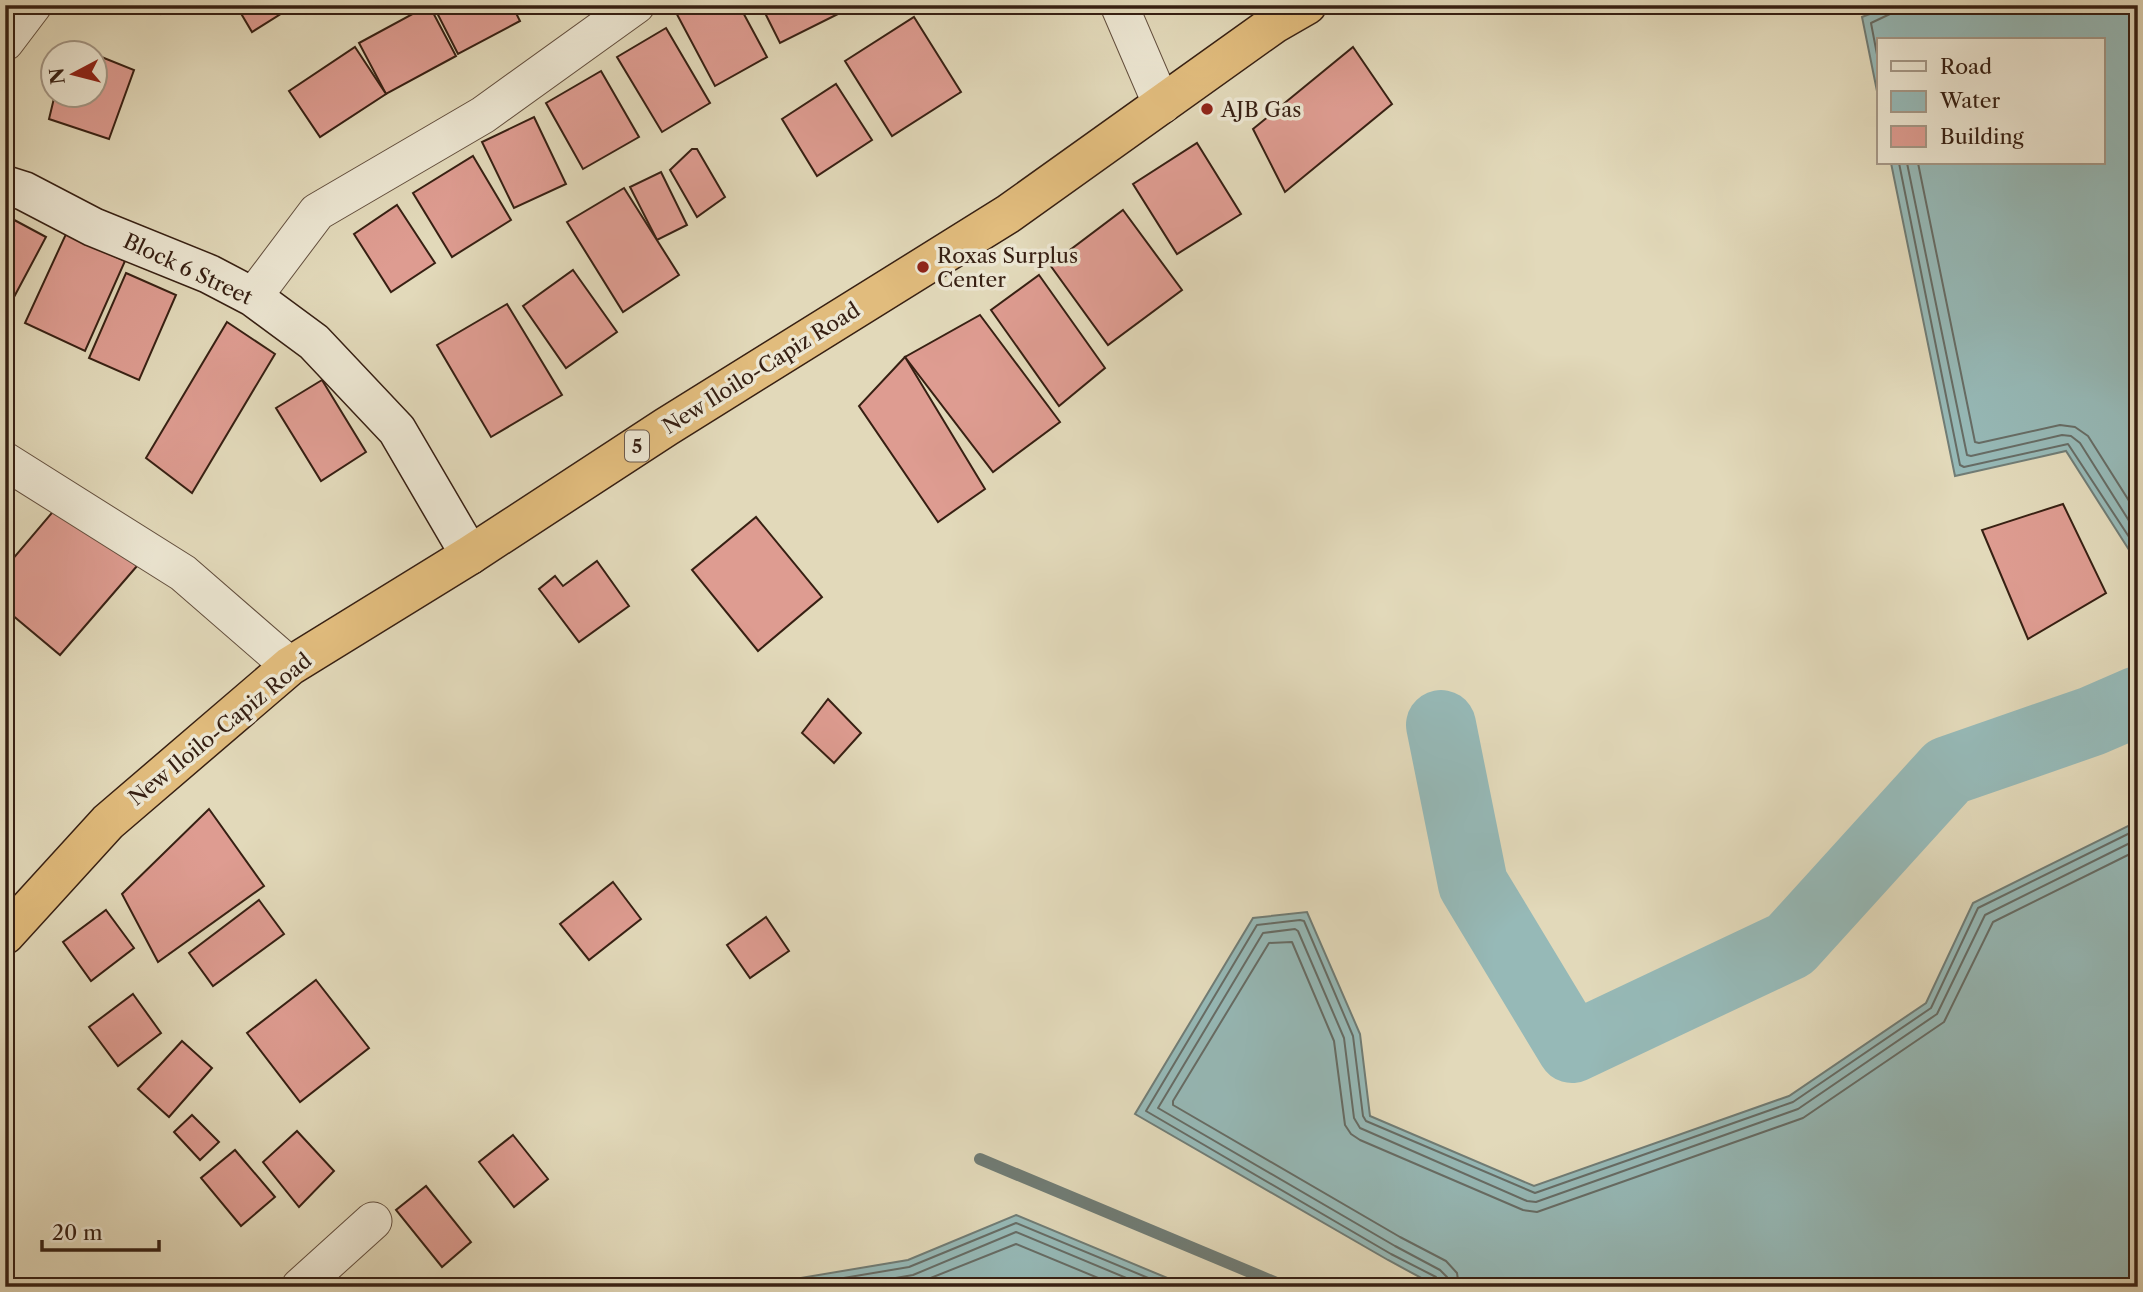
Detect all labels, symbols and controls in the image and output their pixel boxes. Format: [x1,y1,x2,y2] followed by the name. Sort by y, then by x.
[38,38,108,108] north arrow
[1877,38,2104,164] legend
[1940,54,1992,79] text: Road
[45,66,70,86] text: N
[1939,88,2000,113] text: Water
[1220,97,1301,122] place label: AJB Gas
[1199,101,1215,117] marker: AJB Gas
[1940,124,2025,149] text: Building
[120,228,257,310] street label: Block 6 Street
[937,243,1078,292] place label: Roxas Surplus Center
[915,259,931,275] marker: Roxas Surplus Center
[658,297,864,439] street label: New Iloilo-Capiz Road
[625,430,649,462] road number: 5
[124,648,316,810] street label: New Iloilo-Capiz Road
[42,1208,159,1252] scale bar
[52,1220,103,1245] text: 20 m

